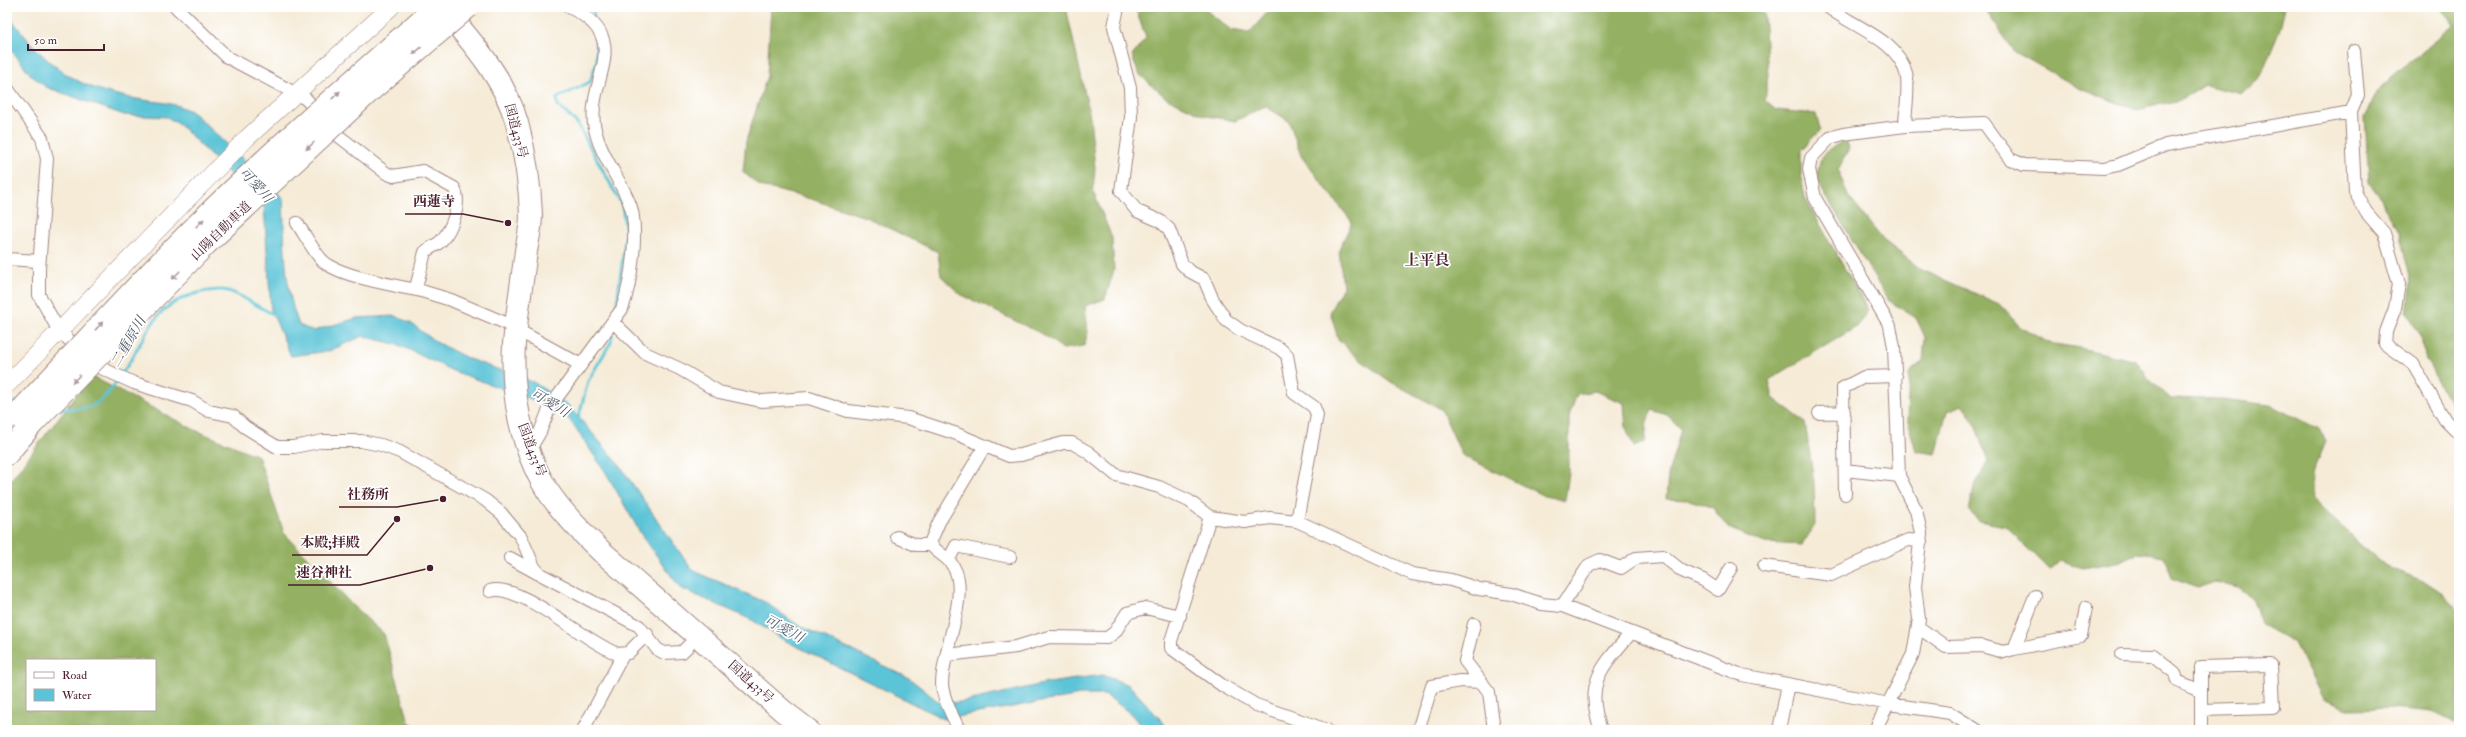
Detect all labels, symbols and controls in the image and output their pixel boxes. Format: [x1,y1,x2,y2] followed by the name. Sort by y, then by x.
[28,26,104,52] scale bar
[34,33,58,48] text: 50 m
[412,46,423,55] one-way arrow
[330,91,341,100] one-way arrow
[501,102,531,160] street label: 国道433号
[305,142,315,151] one-way arrow
[236,164,278,208] water label: 可愛川
[405,188,463,214] callout: 西蓮寺
[413,193,455,210] text: 西蓮寺
[187,198,255,264] street label: 山陽自動車道
[195,218,205,228] one-way arrow
[1404,251,1450,270] district label: 上平良
[171,270,181,280] one-way arrow
[107,312,150,370] water label: 二重原川
[95,321,104,331] one-way arrow
[71,374,81,384] one-way arrow
[528,385,574,422] water label: 可愛川
[514,421,550,479] street label: 国道433号
[339,481,397,507] callout: 社務所
[347,486,389,503] text: 社務所
[292,529,367,555] callout: 本殿;拝殿
[300,534,360,551] text: 本殿;拝殿
[288,559,360,585] callout: 速谷神社
[296,564,352,581] text: 速谷神社
[761,612,808,647] water label: 可愛川
[725,657,777,707] street label: 国道433号
[26,659,156,711] legend
[62,668,87,683] text: Road
[61,688,92,703] text: Water

